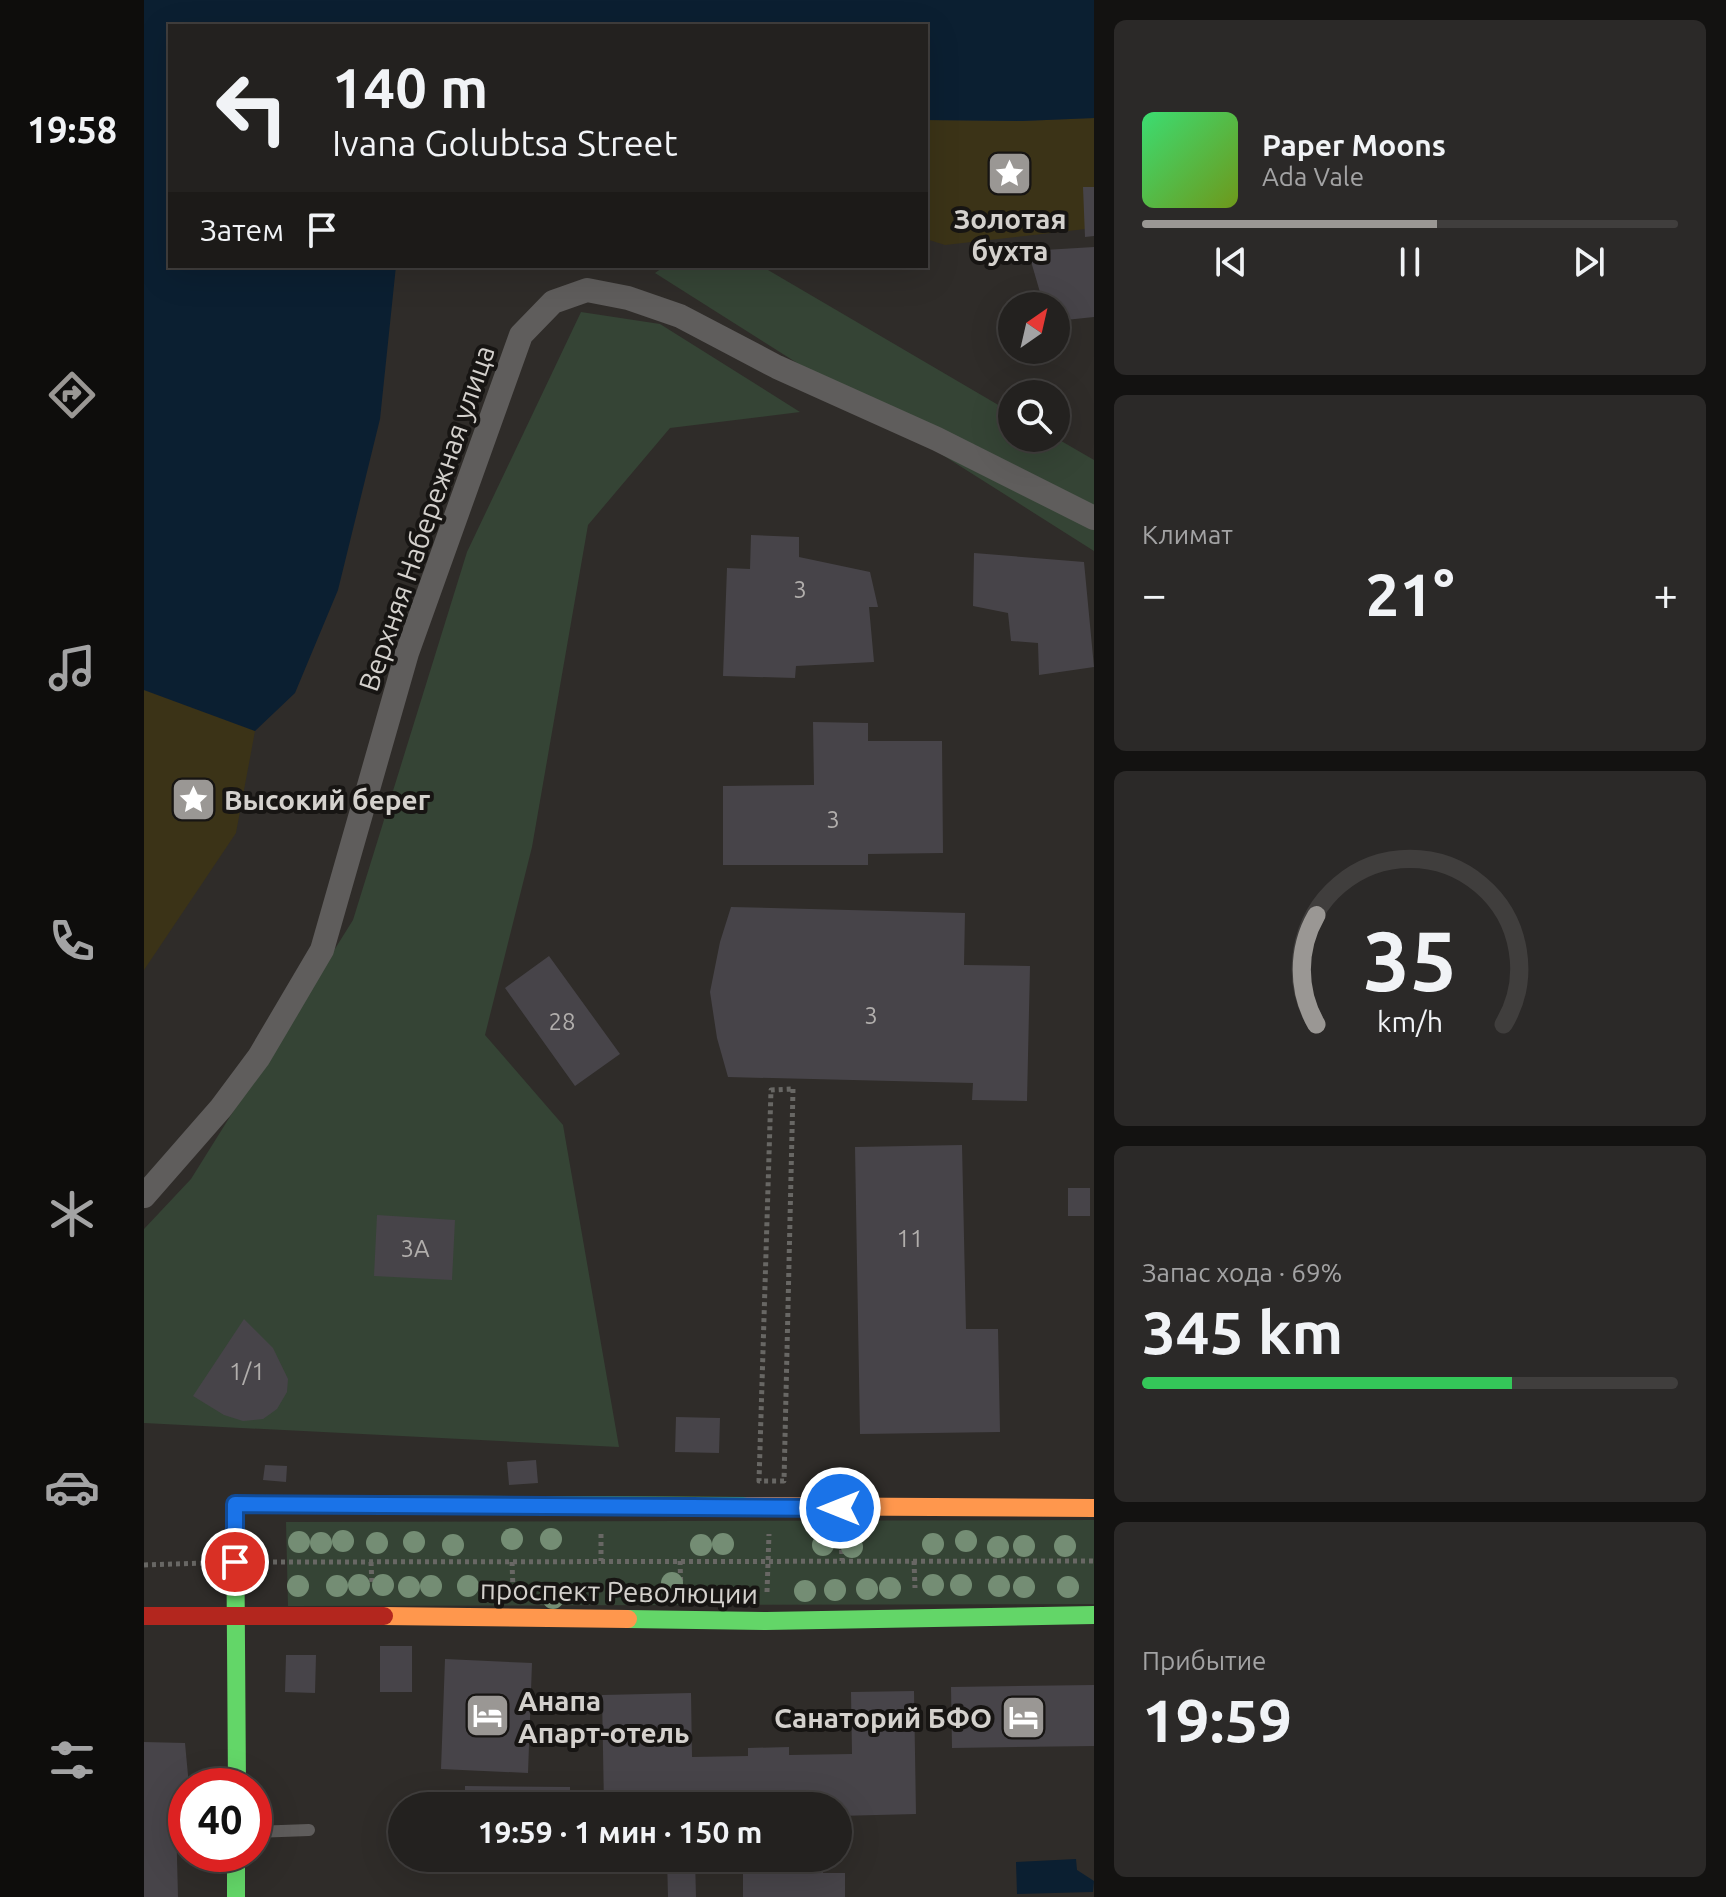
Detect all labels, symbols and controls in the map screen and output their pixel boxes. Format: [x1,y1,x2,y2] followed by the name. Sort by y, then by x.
[200,56,304,160] icon: left
[332,56,488,119] text: 140 m
[27,109,117,150] text: 19:58
[332,122,678,163] text: Ivana Golubtsa Street
[1262,128,1446,162] text: Paper Moons
[986,150,1034,198] place icon: Золотая бухта
[1262,162,1364,191] text: Ada Vale
[953,203,1067,266] place label: Золотая бухта
[300,208,344,252] icon: arrive
[200,213,284,247] text: Затем
[1209,240,1253,284] icon: previous
[1388,240,1432,284] icon: pause
[1567,240,1611,284] icon: next
[998,292,1070,364] north arrow
[998,292,1070,452] map controls
[352,341,500,695] street label: Верхняя Набережная улица
[44,367,100,423] icon: directions
[998,380,1070,452] button: search
[1142,520,1233,549] text: Климат
[1366,560,1454,627] text: 21°
[1142,569,1167,618] text: −
[1653,569,1678,618] text: +
[793,576,807,603] house number: 3
[44,640,100,696] icon: music
[169,775,217,823] place icon: Высокий берег
[224,784,431,815] place label: Высокий берег
[826,806,840,833] house number: 3
[1363,912,1457,1006] text: 35
[44,913,100,969] icon: phone
[864,1002,878,1029] house number: 3
[1377,1005,1443,1037] text: km/h
[548,1008,576,1035] house number: 28
[44,1186,100,1242] icon: climate
[896,1225,924,1252] house number: 11
[400,1235,430,1262] house number: 3А
[1142,1258,1342,1287] text: Запас хода · 69%
[1142,1298,1343,1365] text: 345 km
[229,1358,265,1385] house number: 1/1
[44,1459,100,1515] icon: car
[798,1466,882,1550] position arrow
[201,1528,269,1596] pin
[213,1540,257,1584] icon: arrive
[480,1573,758,1609] street label: проспект Революции
[1142,1646,1266,1675] text: Прибытие
[518,1685,689,1748] place label: Анапа Апарт-отель
[1142,1686,1292,1753] text: 19:59
[463,1692,511,1740] hotel icon: Анапа Апарт-отель
[999,1693,1047,1741] hotel icon: Санаторий БФО
[774,1702,992,1733] place label: Санаторий БФО
[44,1732,100,1788] icon: filters
[168,1768,272,1872] speed limit sign: 40
[478,1815,762,1849] text: 19:59 · 1 мин · 150 m

